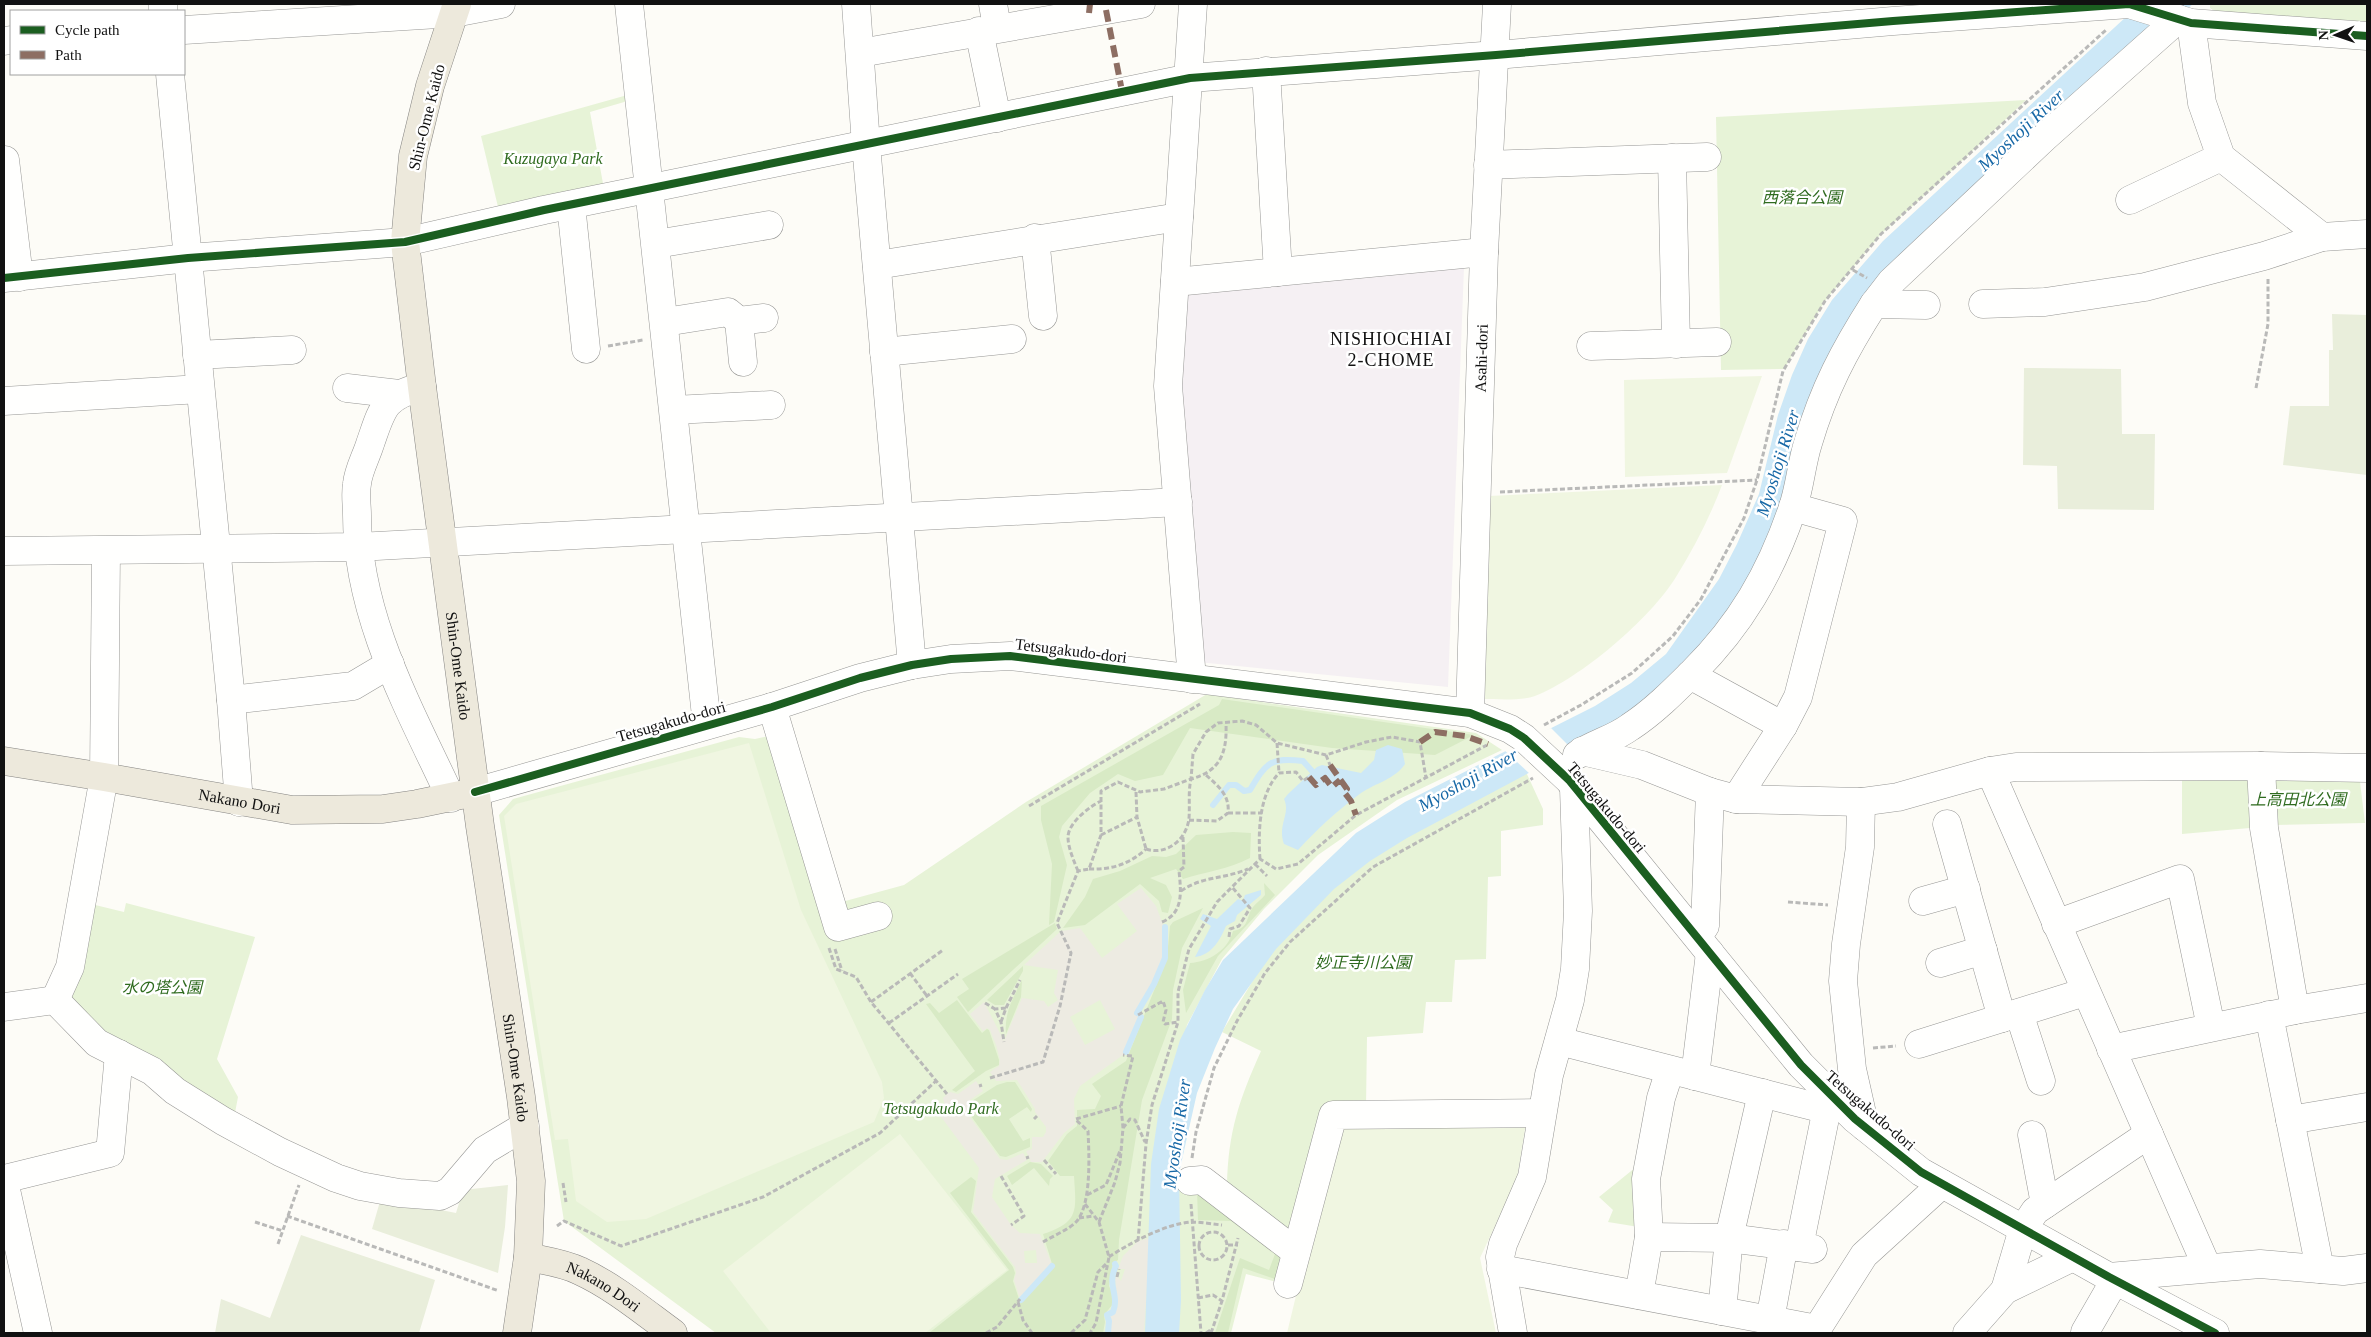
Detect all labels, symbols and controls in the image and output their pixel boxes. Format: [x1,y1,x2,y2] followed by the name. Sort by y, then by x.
[10,10,185,75] legend
[2311,10,2361,60] north arrow
[55,22,120,38] text: Cycle path
[2316,30,2331,41] text: N
[55,47,82,63] text: Path
[405,62,448,172] street label: Shin-Ome Kaido
[1973,84,2069,176] water label: Myoshoji River
[502,150,603,168] park label: Kuzugaya Park
[1762,189,1844,206] park label: 西落合公園
[1472,323,1491,393] street label: Asahi-dori
[1330,329,1452,370] district label: NISHIOCHIAI 2-CHOME
[1752,406,1804,520] water label: Myoshoji River
[443,611,474,721] street label: Shin-Ome Kaido
[1014,635,1128,667] street label: Tetsugakudo-dori
[615,698,728,746] street label: Tetsugakudo-dori
[1414,744,1522,816] water label: Myoshoji River
[1563,759,1650,857] street label: Tetsugakudo-dori
[197,786,283,817] street label: Nakano Dori
[2250,791,2348,808] park label: 上高田北公園
[1315,954,1413,971] park label: 妙正寺川公園
[122,979,204,996] park label: 水の塔公園
[500,1013,532,1123] street label: Shin-Ome Kaido
[1822,1067,1919,1155] street label: Tetsugakudo-dori
[1159,1077,1195,1191] water label: Myoshoji River
[883,1100,1000,1118] park label: Tetsugakudo Park
[564,1258,644,1315] street label: Nakano Dori

